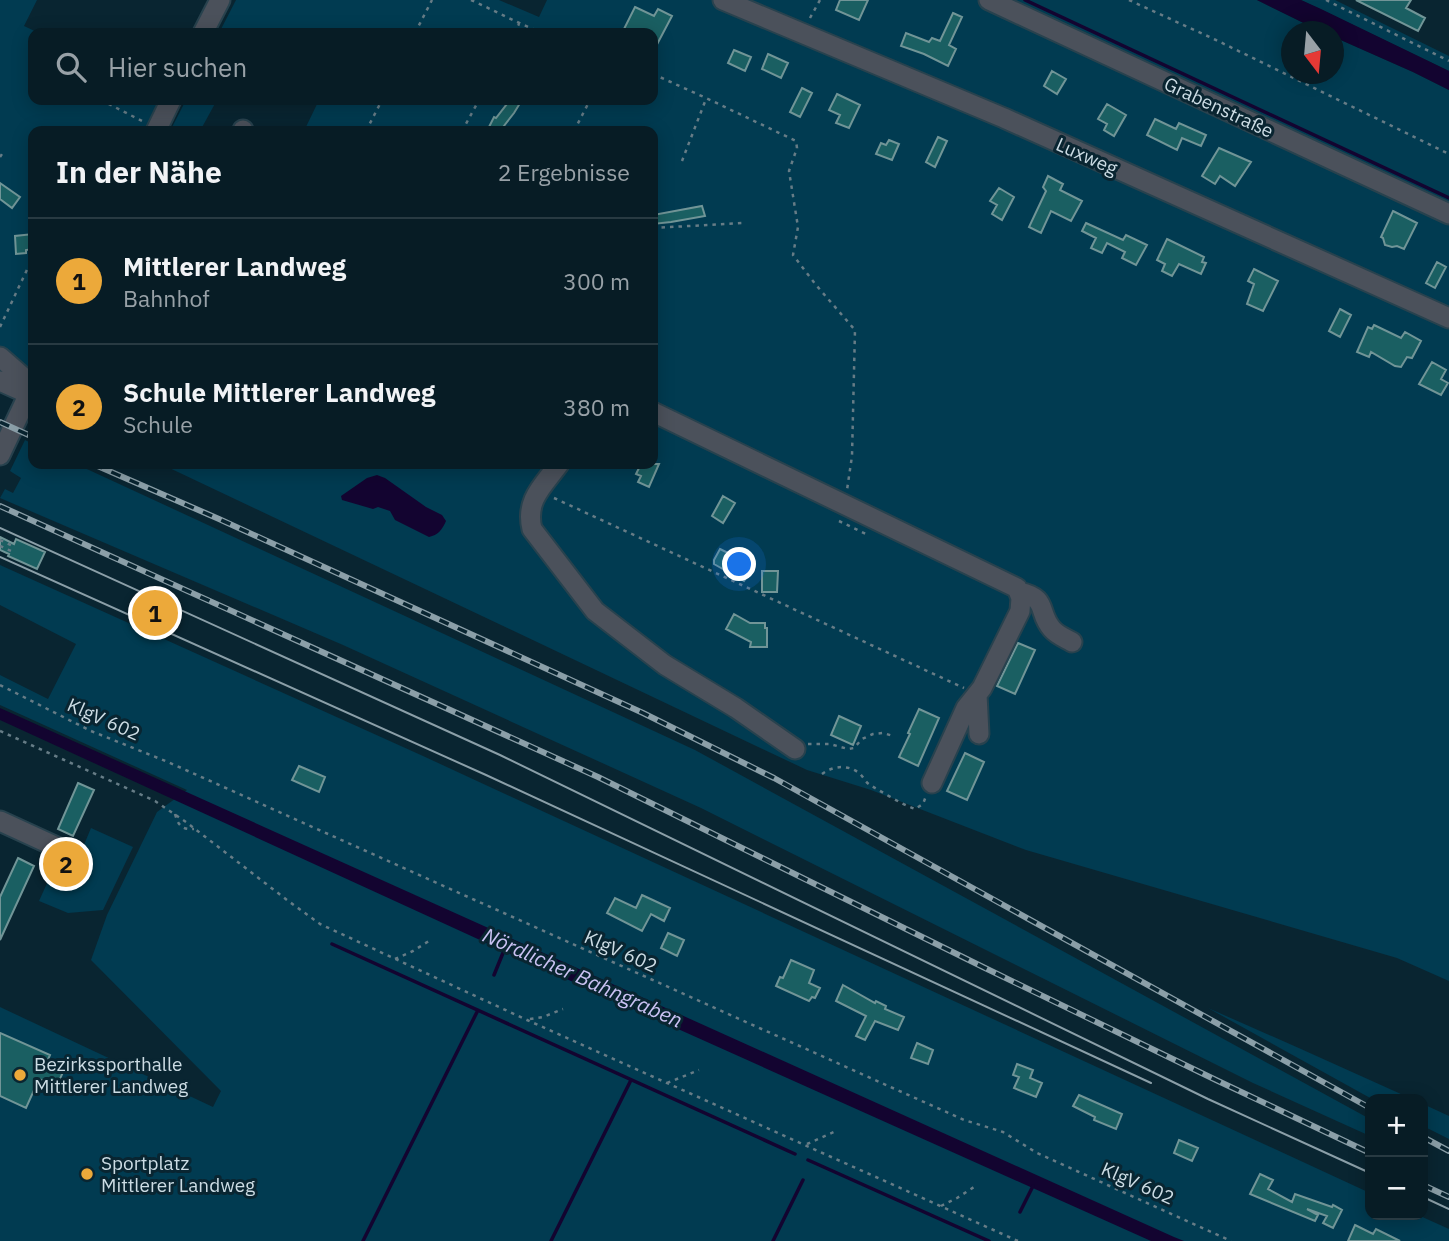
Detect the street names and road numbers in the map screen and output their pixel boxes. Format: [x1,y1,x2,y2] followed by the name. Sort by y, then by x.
[1160,71,1278,143] street label: Grabenstraße
[1053,132,1121,180] street label: Luxweg
[64,692,144,746] street label: KlgV 602
[581,924,661,978] street label: KlgV 602
[1098,1156,1178,1210] street label: KlgV 602

